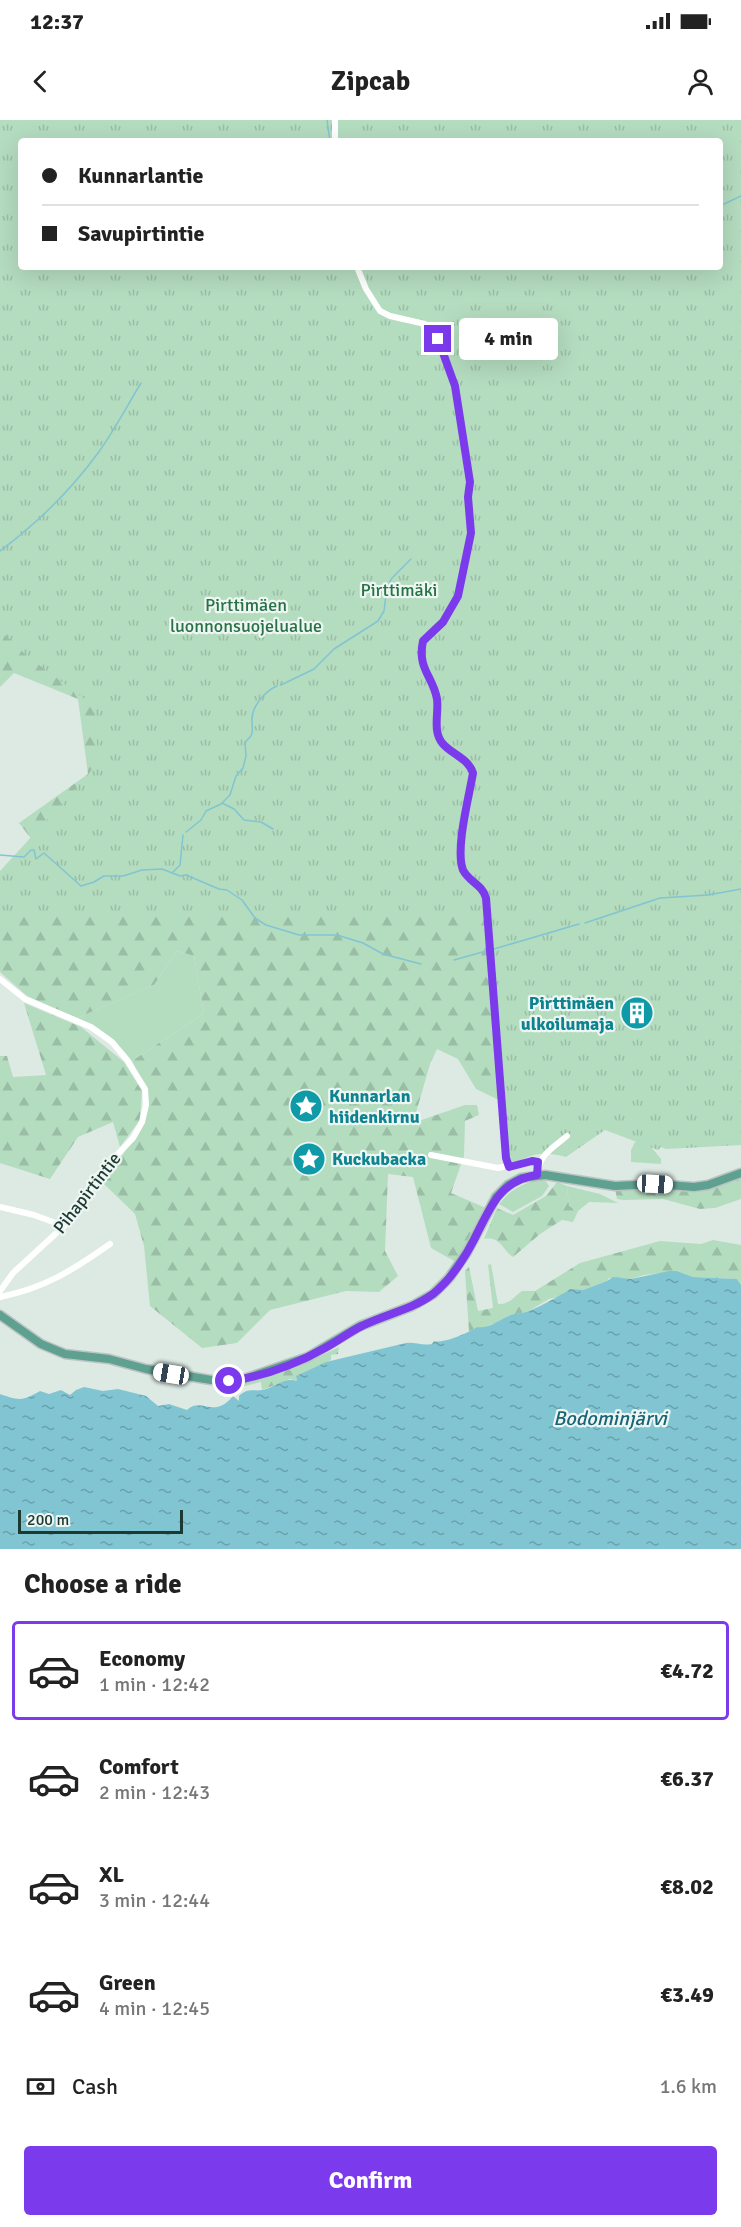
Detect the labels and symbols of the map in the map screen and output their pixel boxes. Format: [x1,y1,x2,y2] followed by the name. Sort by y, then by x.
[459,318,558,360] callout: 4 min
[424,325,451,352] route end
[361,579,437,601] park label: Pirttimäki
[170,594,322,637] park label: Pirttimäen luonnonsuojelualue
[521,992,614,1035] place label: Pirttimäen ulkoilumaja
[619,995,655,1031] building icon: Pirttimäen ulkoilumaja
[329,1085,420,1128] place label: Kunnarlan hiidenkirnu
[288,1088,324,1124] place icon: Kunnarlan hiidenkirnu
[291,1141,327,1177] place icon: Kuckubacka
[49,1148,125,1238] street label: Pihapirtintie
[332,1148,426,1170] place label: Kuckubacka
[637,1174,673,1194] car
[152,1362,190,1386] car
[215,1367,242,1394] route start
[553,1406,669,1431] water label: Bodominjärvi
[18,1507,183,1534] scale bar

